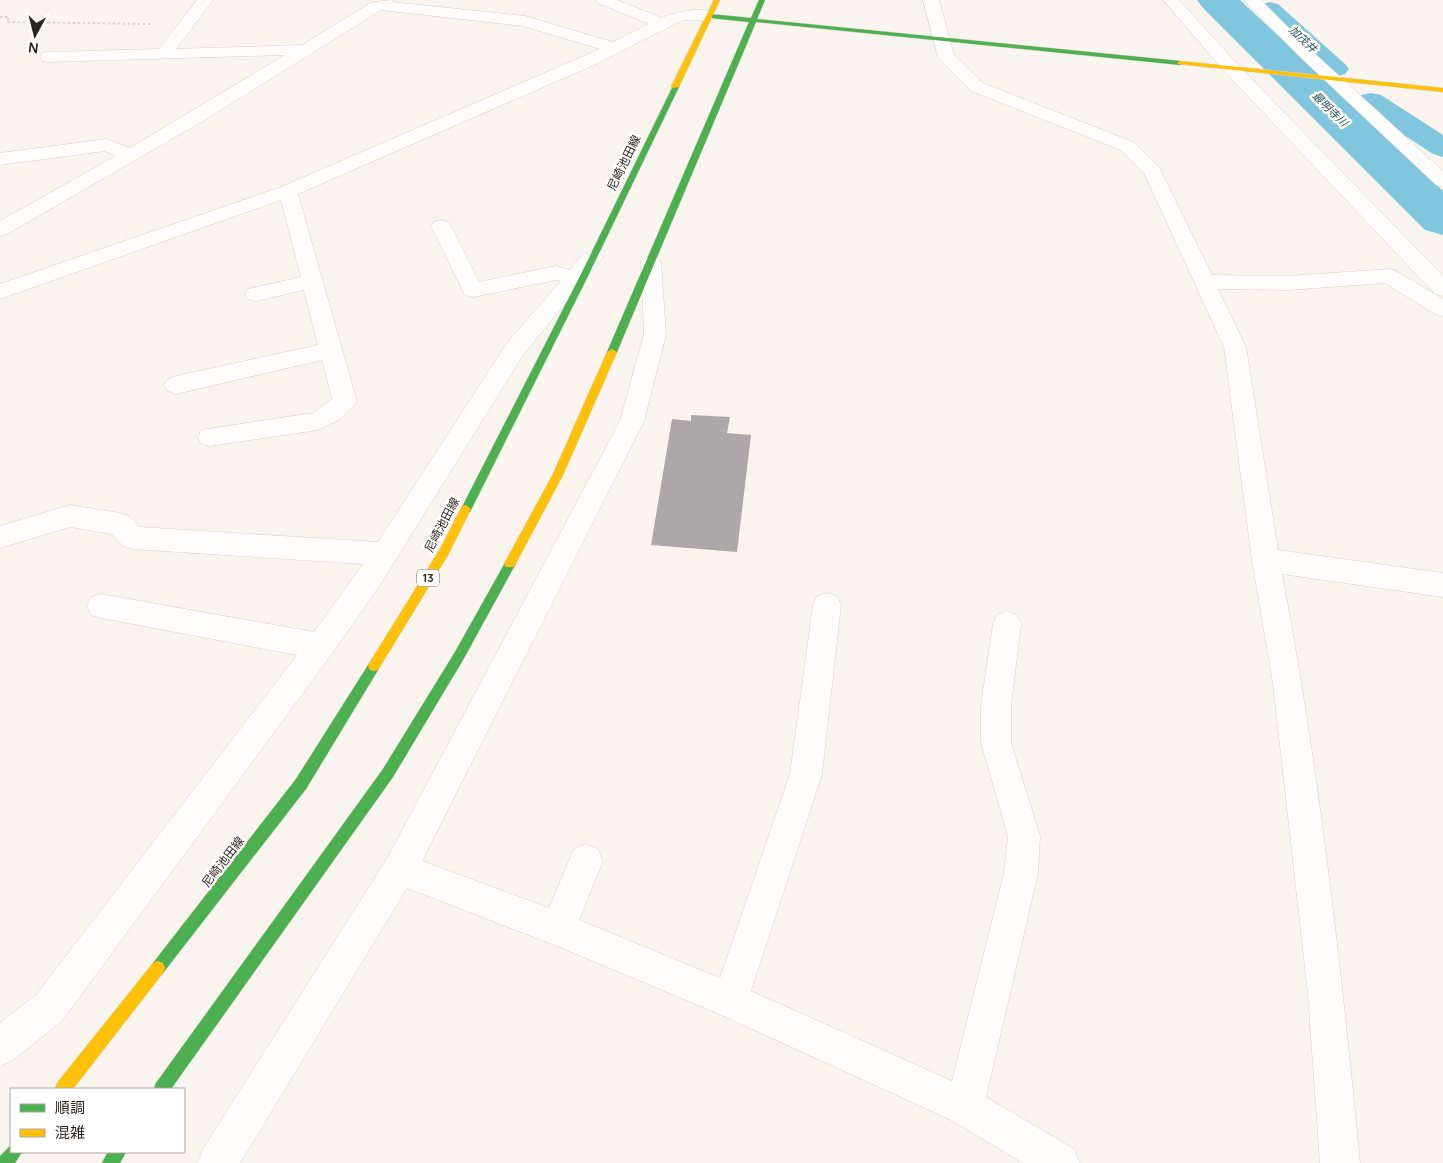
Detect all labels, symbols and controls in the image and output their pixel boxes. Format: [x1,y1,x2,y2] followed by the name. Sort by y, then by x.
[10,10,60,60] north arrow
[1286,22,1321,56] water label: 加茂井
[27,38,40,58] text: N
[1309,88,1352,130] water label: 最明寺川
[603,132,644,193] street label: 尼崎池田線
[420,494,463,555] street label: 尼崎池田線
[417,570,439,586] road number: 13
[197,833,248,891] street label: 尼崎池田線
[10,1088,185,1153] legend
[55,1097,85,1118] text: 順調
[55,1122,85,1143] text: 混雑

